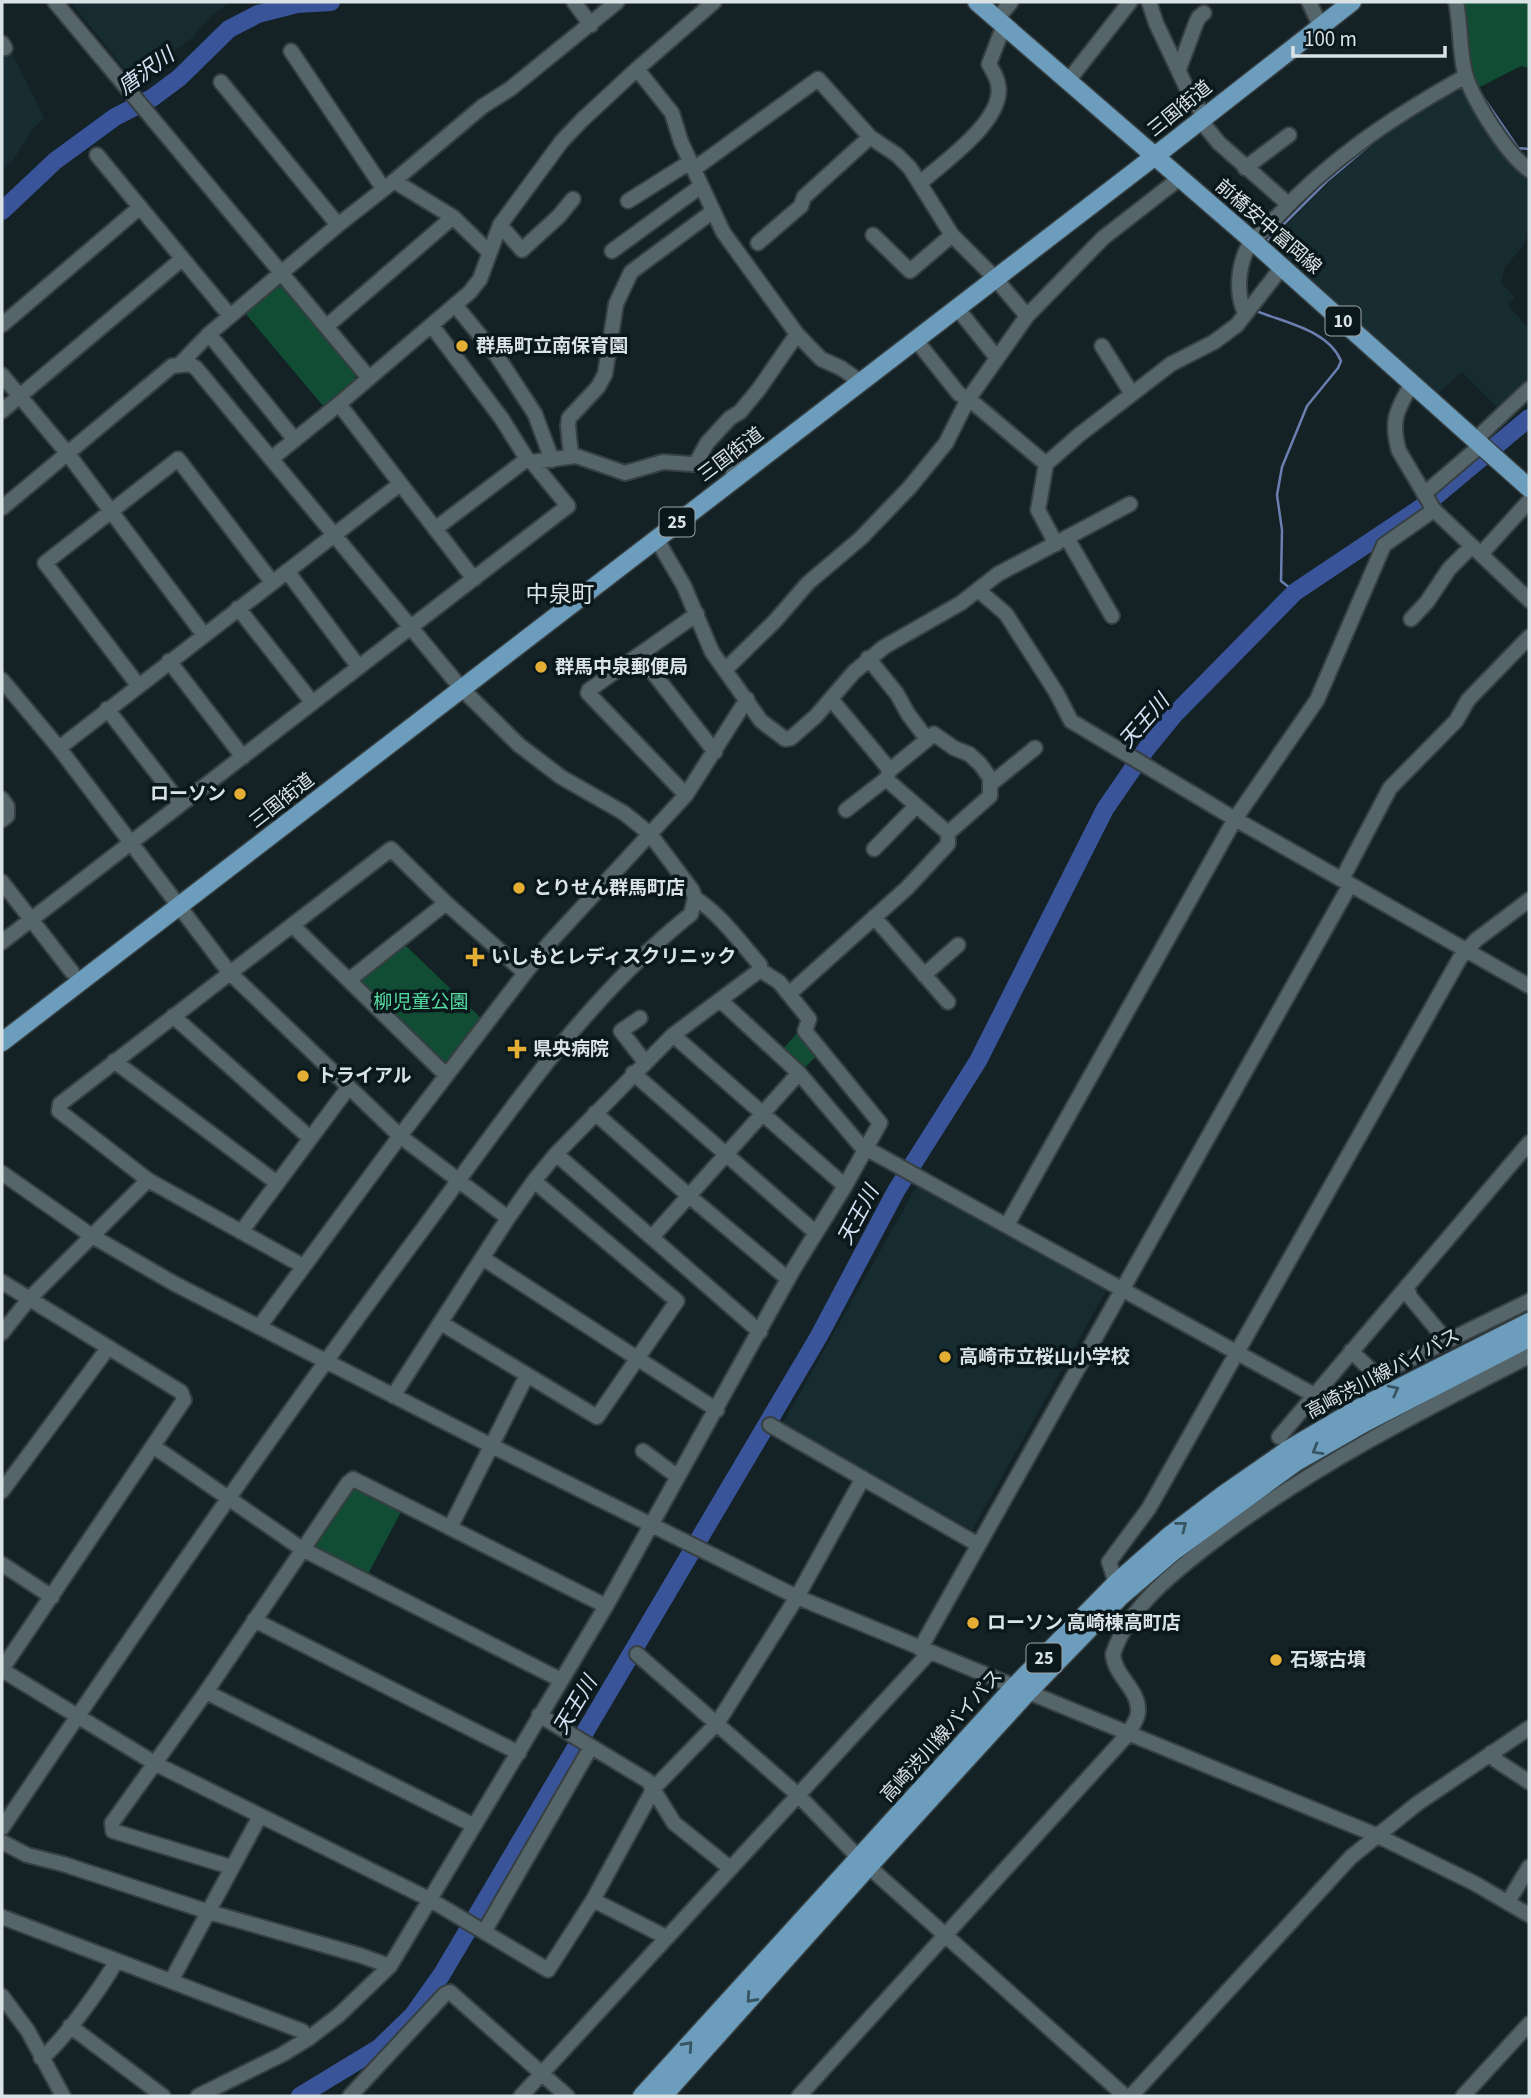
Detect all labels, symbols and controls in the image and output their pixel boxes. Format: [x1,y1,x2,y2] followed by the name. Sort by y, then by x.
[1293,14,1445,58] scale bar
[1304,24,1357,54] text: 100 m
[112,39,182,102] water label: 唐沢川
[1142,75,1218,143] street label: 三国街道
[1209,173,1327,281] street label: 前橋安中富岡線
[1326,306,1360,335] road number: 10
[476,333,628,360] place label: 群馬町立南保育園
[454,338,470,354] marker: 群馬町立南保育園
[693,421,769,489] street label: 三国街道
[660,508,694,536] road number: 25
[526,578,595,611] district label: 中泉町
[555,654,688,681] place label: 群馬中泉郵便局
[533,659,549,675] marker: 群馬中泉郵便局
[1112,686,1177,755] water label: 天王川
[244,767,320,835] street label: 三国街道
[150,781,226,808] place label: ローソン
[232,786,248,802] marker: ローソン
[533,875,685,902] place label: とりせん群馬町店
[511,880,527,896] marker: とりせん群馬町店
[491,944,736,971] place label: いしもとレディスクリニック
[465,947,485,967] marker: いしもとレディスクリニック
[373,989,469,1016] park label: 柳児童公園
[533,1036,609,1063] place label: 県央病院
[507,1039,527,1059] marker: 県央病院
[317,1063,412,1090] place label: トライアル
[295,1068,311,1084] marker: トライアル
[830,1178,887,1250] water label: 天王川
[1301,1322,1465,1426] street label: 高崎渋川線バイパス
[959,1344,1130,1371] place label: 高崎市立桜山小学校
[937,1349,953,1365] marker: 高崎市立桜山小学校
[1386,1385,1399,1399] one-way arrow
[1312,1442,1325,1455] one-way arrow
[1174,1522,1187,1535] one-way arrow
[987,1610,1181,1637] place label: ローソン 高崎棟高町店
[965,1615,981,1631] marker: ローソン 高崎棟高町店
[1026,1644,1062,1672] road number: 25
[1290,1647,1366,1674] place label: 石塚古墳
[1268,1652,1284,1668] marker: 石塚古墳
[875,1664,1009,1808] street label: 高崎渋川線バイパス
[546,1669,605,1740] water label: 天王川
[747,1990,759,2003] one-way arrow
[680,2041,692,2054] one-way arrow

